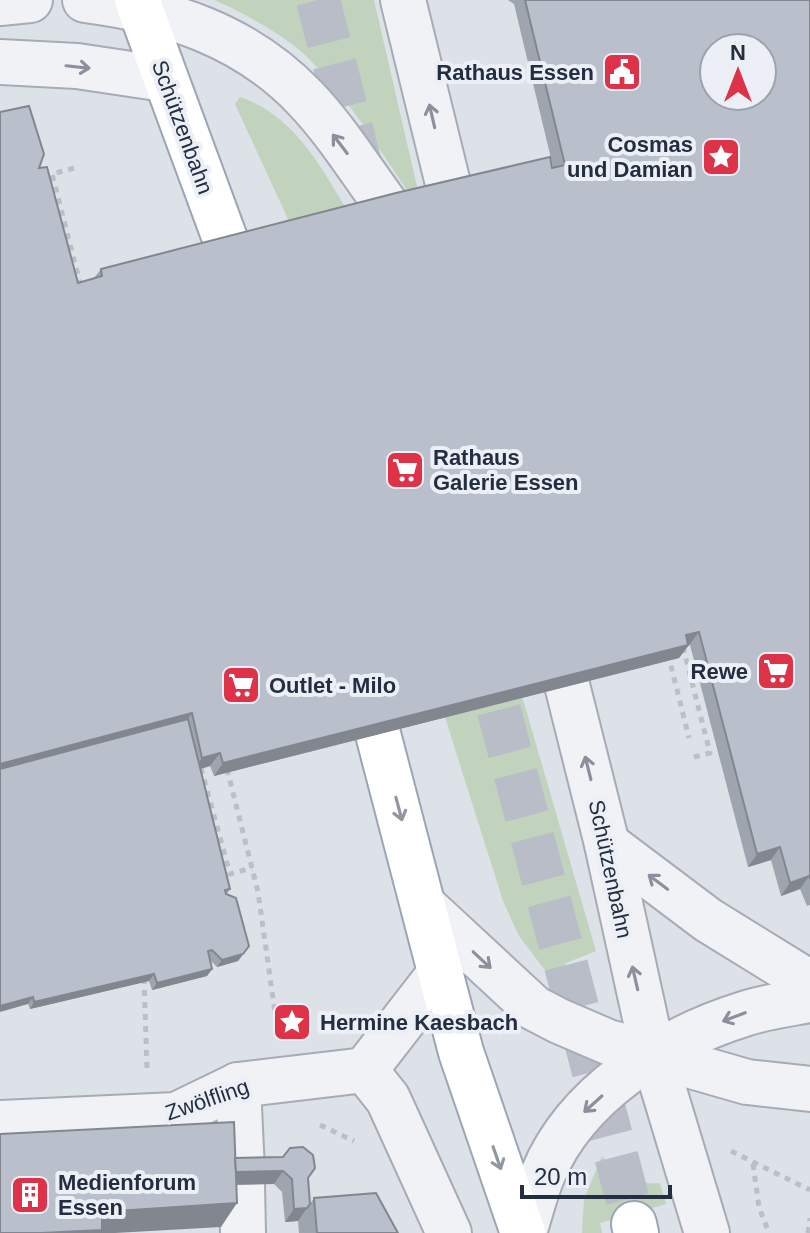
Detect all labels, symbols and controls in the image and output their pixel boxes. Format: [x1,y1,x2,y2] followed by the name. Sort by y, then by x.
[698,32,778,112] north arrow
[730,40,746,65] text: N
[601,51,643,93] public building icon: Rathaus Essen
[147,57,218,198] street label: Schützenbahn
[64,59,91,74] one-way arrow
[436,60,594,85] place label: Rathaus Essen
[424,104,439,130] one-way arrow
[567,132,693,182] place label: Cosmas und Damian
[332,134,349,155] one-way arrow
[700,136,742,178] place icon: Cosmas und Damian
[433,445,579,495] place label: Rathaus Galerie Essen
[384,449,426,491] supermarket icon: Rathaus Galerie Essen
[755,650,797,692] supermarket icon: Rewe
[691,659,748,684] place label: Rewe
[220,664,262,706] supermarket icon: Outlet - Milo
[269,673,396,698] place label: Outlet - Milo
[580,756,595,782] one-way arrow
[392,795,407,821] one-way arrow
[584,798,637,941] street label: Schützenbahn
[648,874,669,891] one-way arrow
[472,951,492,969] one-way arrow
[627,965,642,991] one-way arrow
[271,1001,313,1043] place icon: Hermine Kaesbach
[320,1010,518,1035] place label: Hermine Kaesbach
[722,1011,747,1025] one-way arrow
[162,1074,252,1125] street label: Zwölfling
[583,1095,603,1114] one-way arrow
[490,1145,505,1170] one-way arrow
[522,1149,670,1199] scale bar
[534,1163,587,1190] text: 20 m
[58,1170,196,1220] place label: Medienforum Essen
[9,1174,51,1216] building icon: Medienforum Essen

